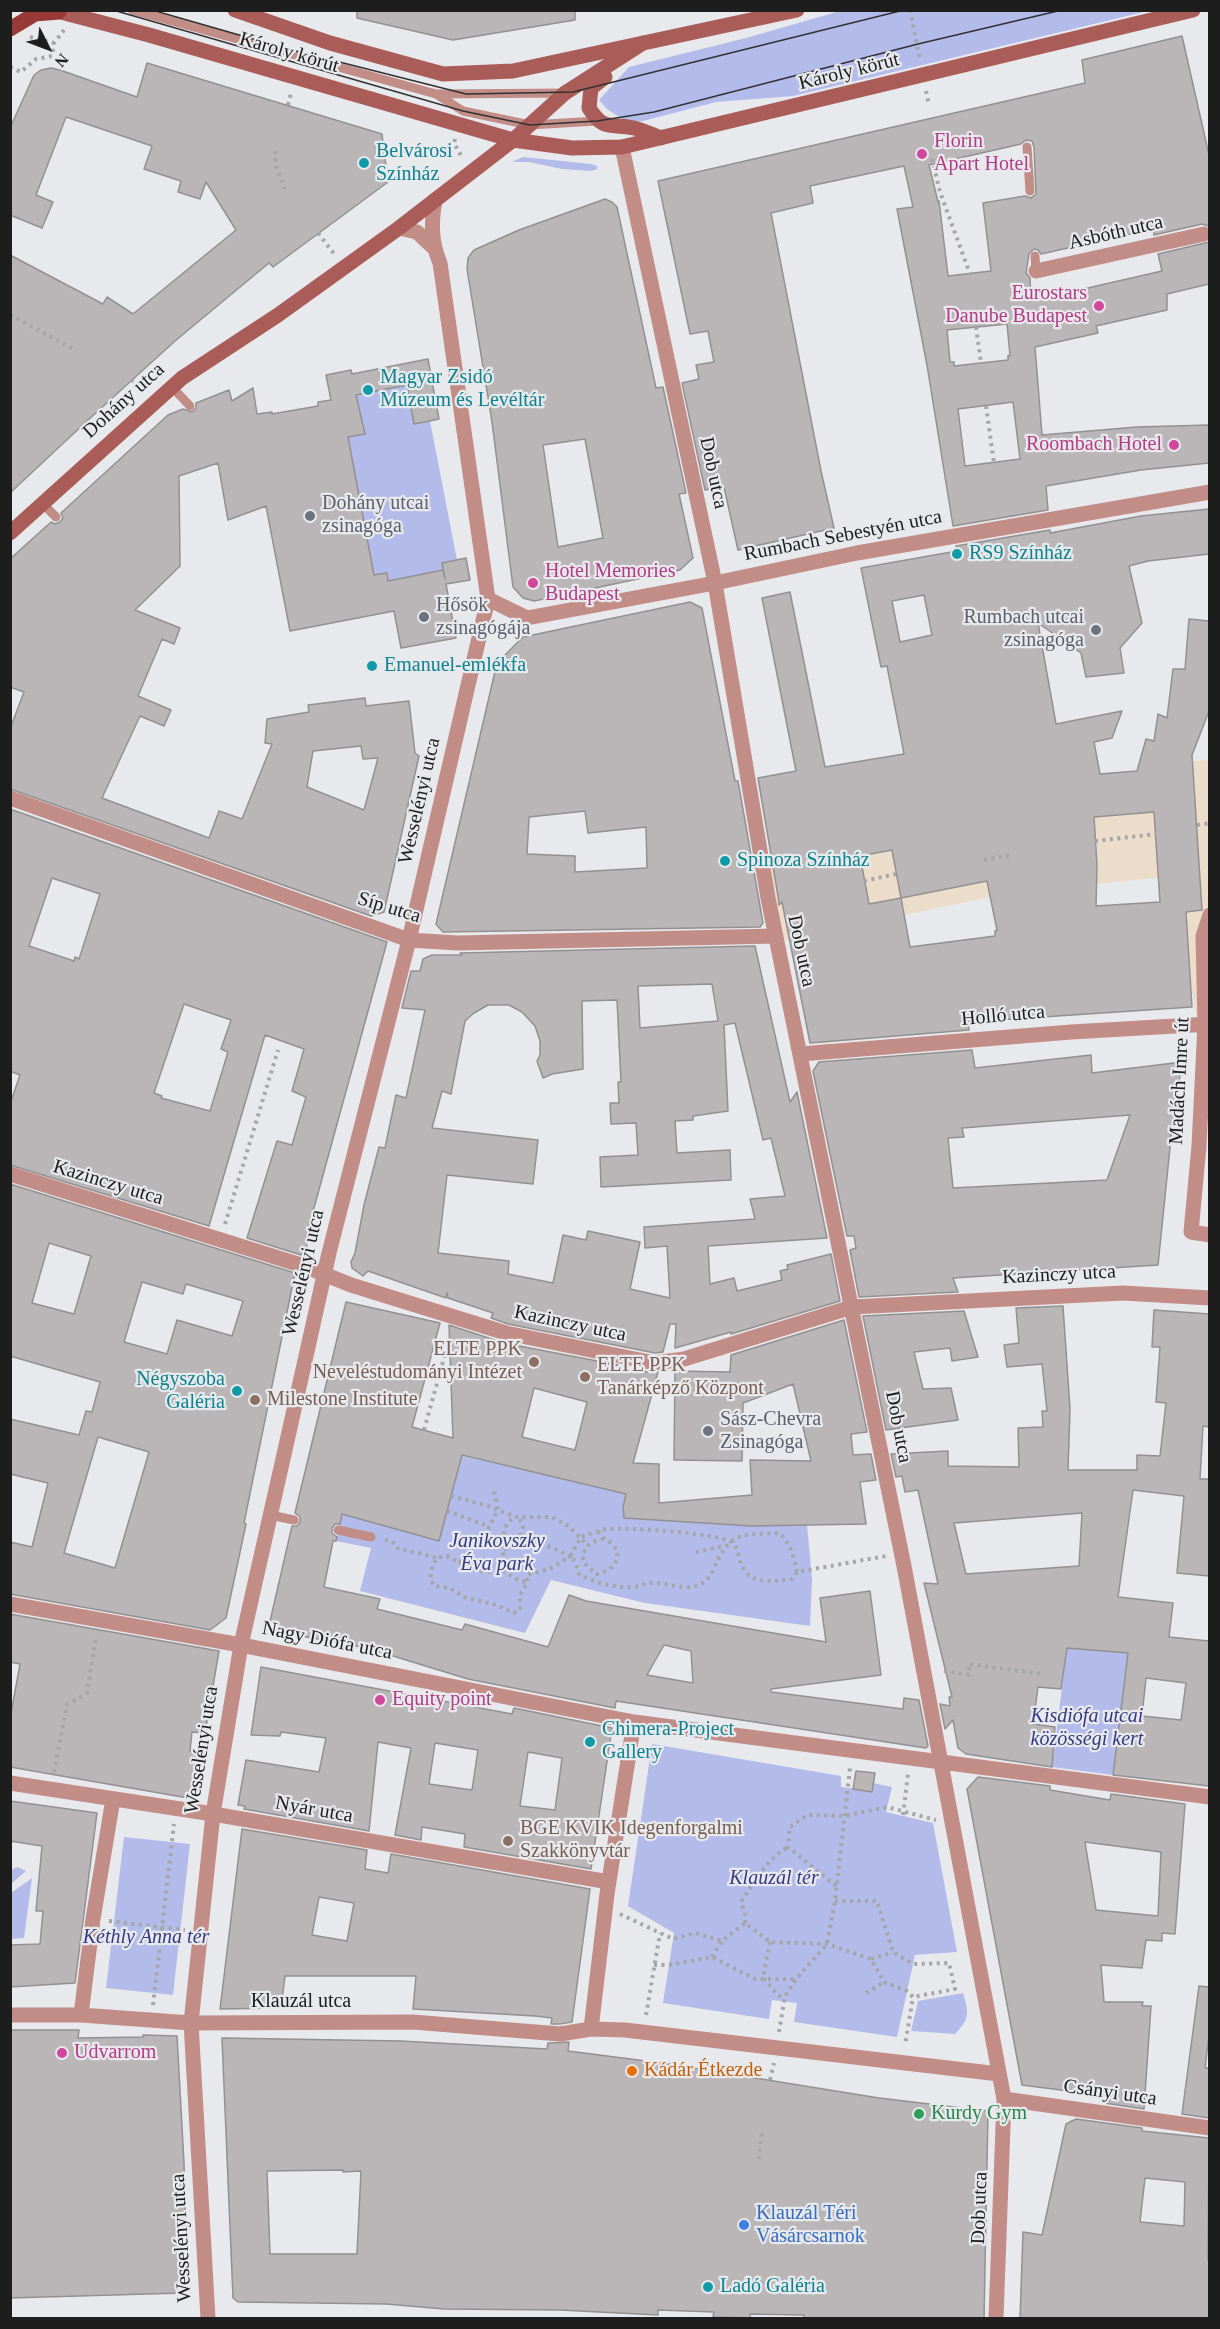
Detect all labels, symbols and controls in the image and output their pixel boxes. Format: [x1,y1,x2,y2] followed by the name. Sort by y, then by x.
[18,18,78,78] north arrow
[236,27,342,79] street label: Károly körút
[796,48,902,96] street label: Károly körút
[52,50,72,70] text: N
[934,130,1029,177] place label: Florin Apart Hotel
[376,140,453,187] place label: Belvárosi Színház
[915,147,929,161] marker: Florin Apart Hotel
[357,156,371,170] marker: Belvárosi Színház
[1066,210,1166,256] street label: Asbóth utca
[945,282,1087,329] place label: Eurostars Danube Budapest
[1092,299,1106,313] marker: Eurostars Danube Budapest
[78,358,170,444] street label: Dohány utca
[380,366,544,413] place label: Magyar Zsidó Múzeum és Levéltár
[361,383,375,397] marker: Magyar Zsidó Múzeum és Levéltár
[1026,433,1162,457] place label: Roombach Hotel
[694,435,732,511] street label: Dob utca
[1167,438,1181,452] marker: Roombach Hotel
[322,492,429,539] place label: Dohány utcai zsinagóga
[742,505,944,567] street label: Rumbach Sebestyén utca
[303,509,317,523] marker: Dohány utcai zsinagóga
[969,542,1072,566] place label: RS9 Színház
[950,547,964,561] marker: RS9 Színház
[545,560,676,607] place label: Hotel Memories Budapest
[526,576,540,590] marker: Hotel Memories Budapest
[436,594,530,641] place label: Hősök zsinagógája
[963,606,1084,653] place label: Rumbach utcai zsinagóga
[417,610,431,624] marker: Hősök zsinagógája
[1089,623,1103,637] marker: Rumbach utcai zsinagóga
[384,654,526,678] place label: Emanuel-emlékfa
[365,659,379,673] marker: Emanuel-emlékfa
[394,736,446,866] street label: Wesselényi utca
[737,849,870,873] place label: Spinoza Színház
[718,854,732,868] marker: Spinoza Színház
[354,887,424,929] street label: Síp utca
[782,913,820,989] street label: Dob utca
[960,1000,1046,1032] street label: Holló utca
[1165,1017,1195,1145] street label: Madách Imre út
[50,1155,166,1211] street label: Kazinczy utca
[278,1208,330,1338] street label: Wesselényi utca
[1002,1260,1116,1290] street label: Kazinczy utca
[512,1300,628,1348] street label: Kazinczy utca
[313,1338,522,1385] place label: ELTE PPK Neveléstudományi Intézet
[597,1354,764,1401] place label: ELTE PPK Tanárképző Központ
[527,1355,541,1369] marker: ELTE PPK Neveléstudományi Intézet
[136,1368,225,1415] place label: Négyszoba Galéria
[578,1370,592,1384] marker: ELTE PPK Tanárképző Központ
[230,1384,244,1398] marker: Négyszoba Galéria
[267,1388,418,1412] place label: Milestone Institute
[879,1389,917,1465] street label: Dob utca
[248,1393,262,1407] marker: Milestone Institute
[720,1408,821,1455] place label: Sász-Chevra Zsinagóga
[701,1424,715,1438] marker: Sász-Chevra Zsinagóga
[449,1530,545,1577] park label: Janikovszky Éva park
[260,1617,394,1665] street label: Nagy Diófa utca
[180,1684,224,1816] street label: Wesselényi utca
[392,1688,491,1712] place label: Equity point
[373,1693,387,1707] marker: Equity point
[1031,1705,1143,1752] park label: Kisdiófa utcai közösségi kert
[602,1718,734,1765] place label: Chimera-Project Gallery
[583,1735,597,1749] marker: Chimera-Project Gallery
[273,1791,355,1829] street label: Nyár utca
[520,1817,743,1864] place label: BGE KVIK Idegenforgalmi Szakkönyvtár
[501,1834,515,1848] marker: BGE KVIK Idegenforgalmi Szakkönyvtár
[729,1867,819,1891] park label: Klauzál tér
[83,1926,209,1950] park label: Kéthly Anna tér
[251,1990,351,2014] street label: Klauzál utca
[74,2041,156,2065] place label: Udvarrom
[55,2046,69,2060] marker: Udvarrom
[644,2059,762,2083] place label: Kádár Étkezde
[625,2064,639,2078] marker: Kádár Étkezde
[1062,2075,1158,2111] street label: Csányi utca
[931,2102,1027,2126] place label: Kurdy Gym
[912,2107,926,2121] marker: Kurdy Gym
[967,2171,993,2245] street label: Dob utca
[167,2173,197,2303] street label: Wesselényi utca
[756,2202,865,2249] place label: Klauzál Téri Vásárcsarnok
[737,2218,751,2232] marker: Klauzál Téri Vásárcsarnok
[720,2275,825,2299] place label: Ladó Galéria
[701,2280,715,2294] marker: Ladó Galéria

